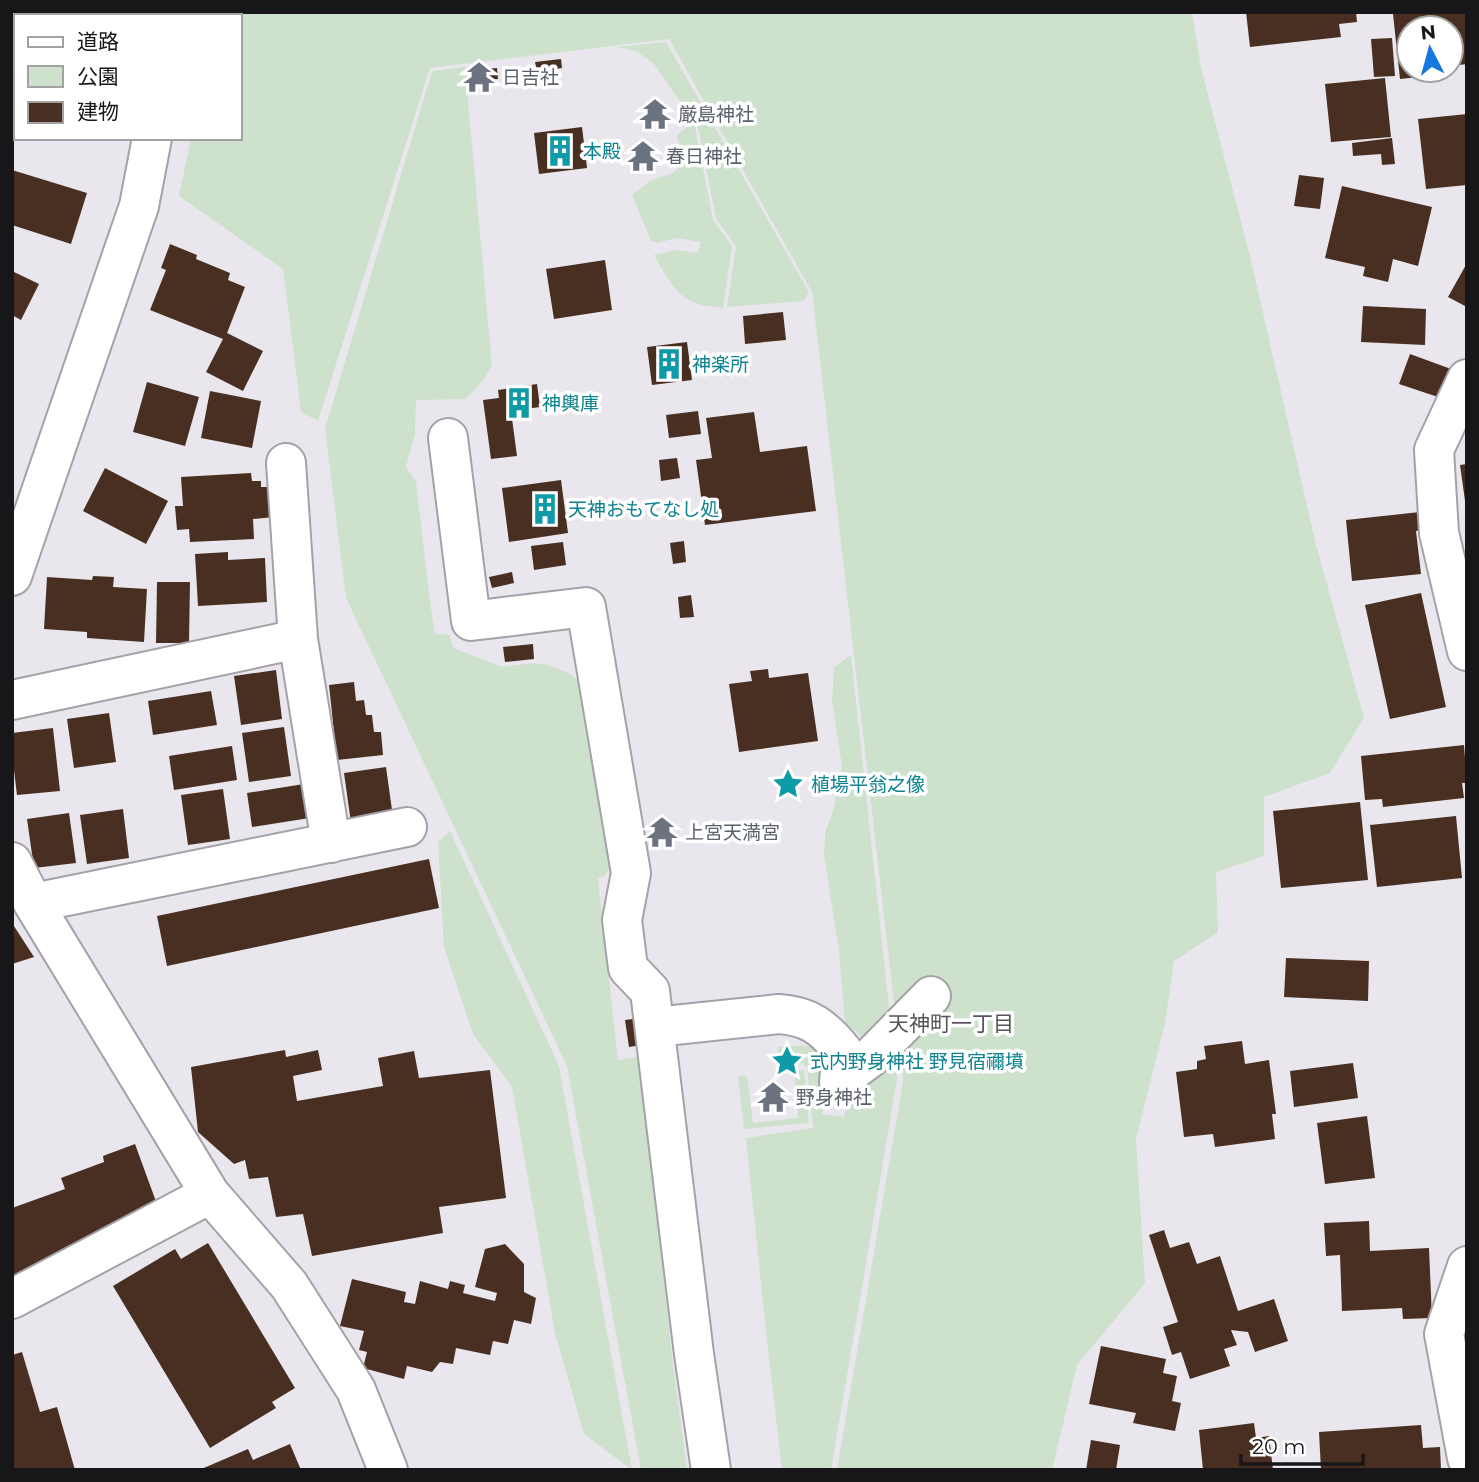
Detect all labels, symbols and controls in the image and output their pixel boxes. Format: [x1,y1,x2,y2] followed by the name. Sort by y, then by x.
[14,14,242,140] legend
[1395,14,1465,84] north arrow
[1419,20,1437,45] text: N
[77,29,119,54] text: 道路
[462,60,496,94] temple icon: 日吉社
[77,64,119,89] text: 公園
[502,66,559,89] place label: 日吉社
[638,97,672,131] temple icon: 厳島神社
[77,99,119,124] text: 建物
[678,103,754,126] place label: 厳島神社
[543,134,577,168] building icon: 本殿
[626,139,660,173] temple icon: 春日神社
[583,140,621,163] place label: 本殿
[666,145,742,168] place label: 春日神社
[652,347,686,381] building icon: 神楽所
[692,353,749,376] place label: 神楽所
[502,386,536,420] building icon: 神輿庫
[542,392,599,415] place label: 神輿庫
[528,492,562,526] building icon: 天神おもてなし処
[568,498,719,521] place label: 天神おもてなし処
[771,767,805,801] place icon: 植場平翁之像
[811,773,925,796] place label: 植場平翁之像
[645,815,679,849] temple icon: 上宮天満宮
[685,821,780,844] place label: 上宮天満宮
[888,1011,1014,1036] district label: 天神町一丁目
[770,1044,804,1078] place icon: 式内野身神社 野見宿禰墳
[810,1050,1024,1073] place label: 式内野身神社 野見宿禰墳
[756,1080,790,1114] temple icon: 野身神社
[796,1086,872,1109] place label: 野身神社
[1241,1422,1364,1466] scale bar
[1252,1434,1306,1459] text: 20 m

